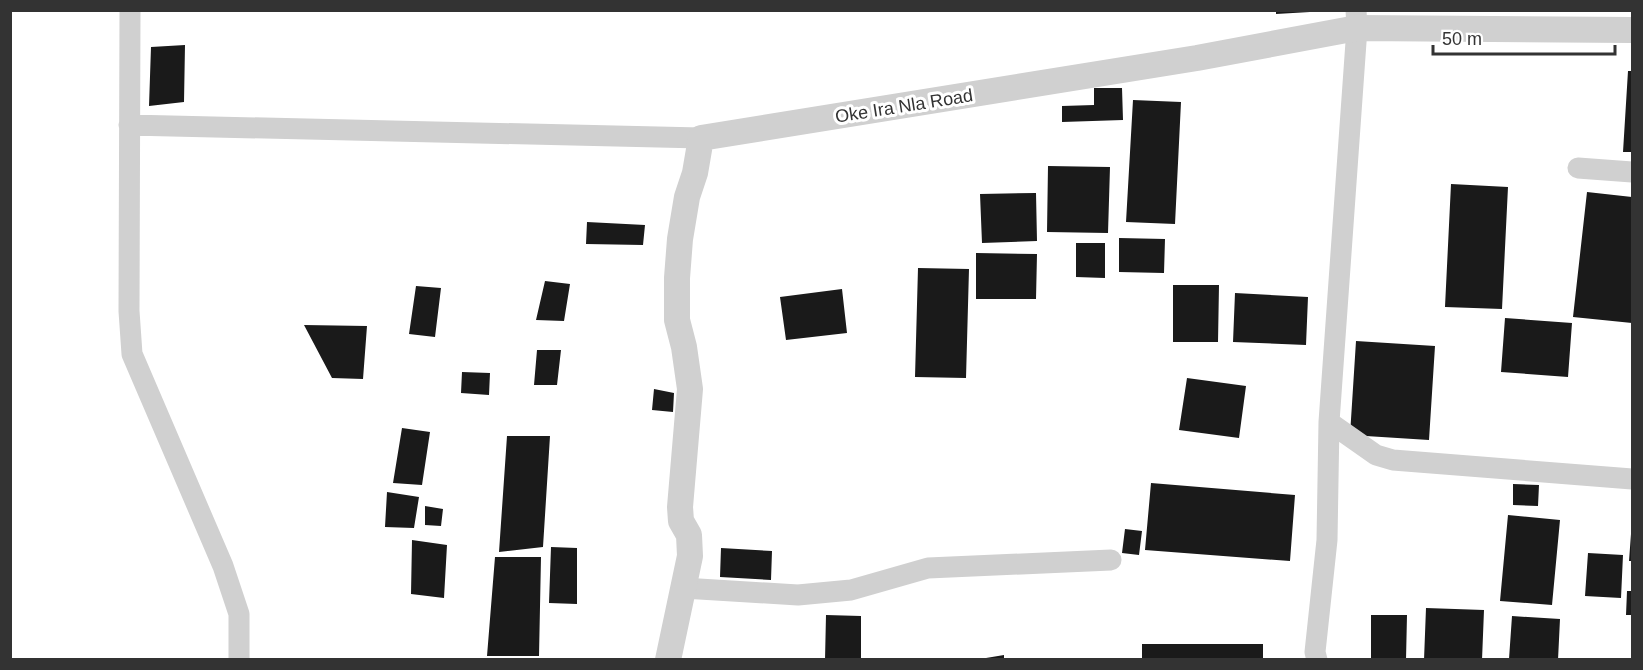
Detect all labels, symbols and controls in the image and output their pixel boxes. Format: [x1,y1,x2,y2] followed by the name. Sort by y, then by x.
[1433,18,1614,56] scale bar
[1442,29,1482,49] text: 50 m
[834,85,974,127] street label: Oke Ira Nla Road

